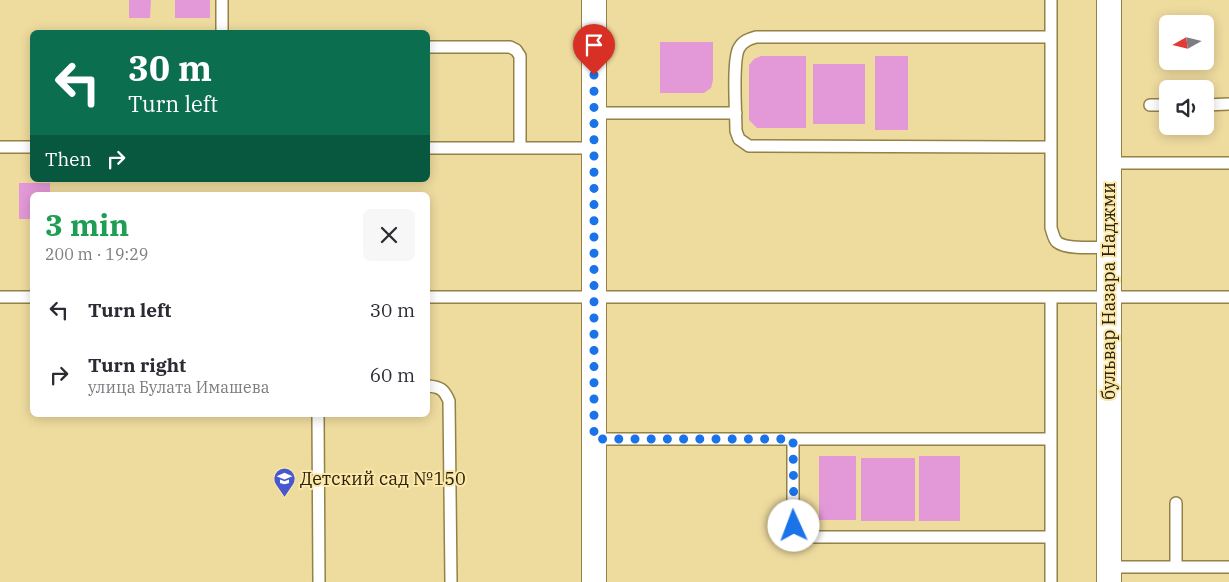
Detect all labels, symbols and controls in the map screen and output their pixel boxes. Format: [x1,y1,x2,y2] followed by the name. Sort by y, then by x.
[1159,15,1214,70] north arrow
[1159,15,1214,135] map controls
[573,24,615,75] pin
[580,31,608,59] icon: arrive
[128,45,212,91] text: 30 m
[45,50,110,115] icon: left
[1159,80,1214,135] button: sound
[128,89,218,118] text: Turn left
[102,145,130,173] icon: right
[45,147,92,171] text: Then
[1097,182,1120,400] street label: бульвар Назара Наджми
[45,205,129,244] text: 3 min
[363,209,415,261] button: close
[45,244,148,264] text: 200 m · 19:29
[45,296,73,324] icon: left
[88,298,171,322] text: Turn left
[370,298,415,322] text: 30 m
[88,353,186,377] text: Turn right
[45,361,73,389] icon: right
[370,363,415,387] text: 60 m
[88,377,269,397] text: улица Булата Имашева
[272,467,296,498] school or university icon: Детский сад №150
[300,467,466,490] place label: Детский сад №150
[767,499,819,551] position arrow

